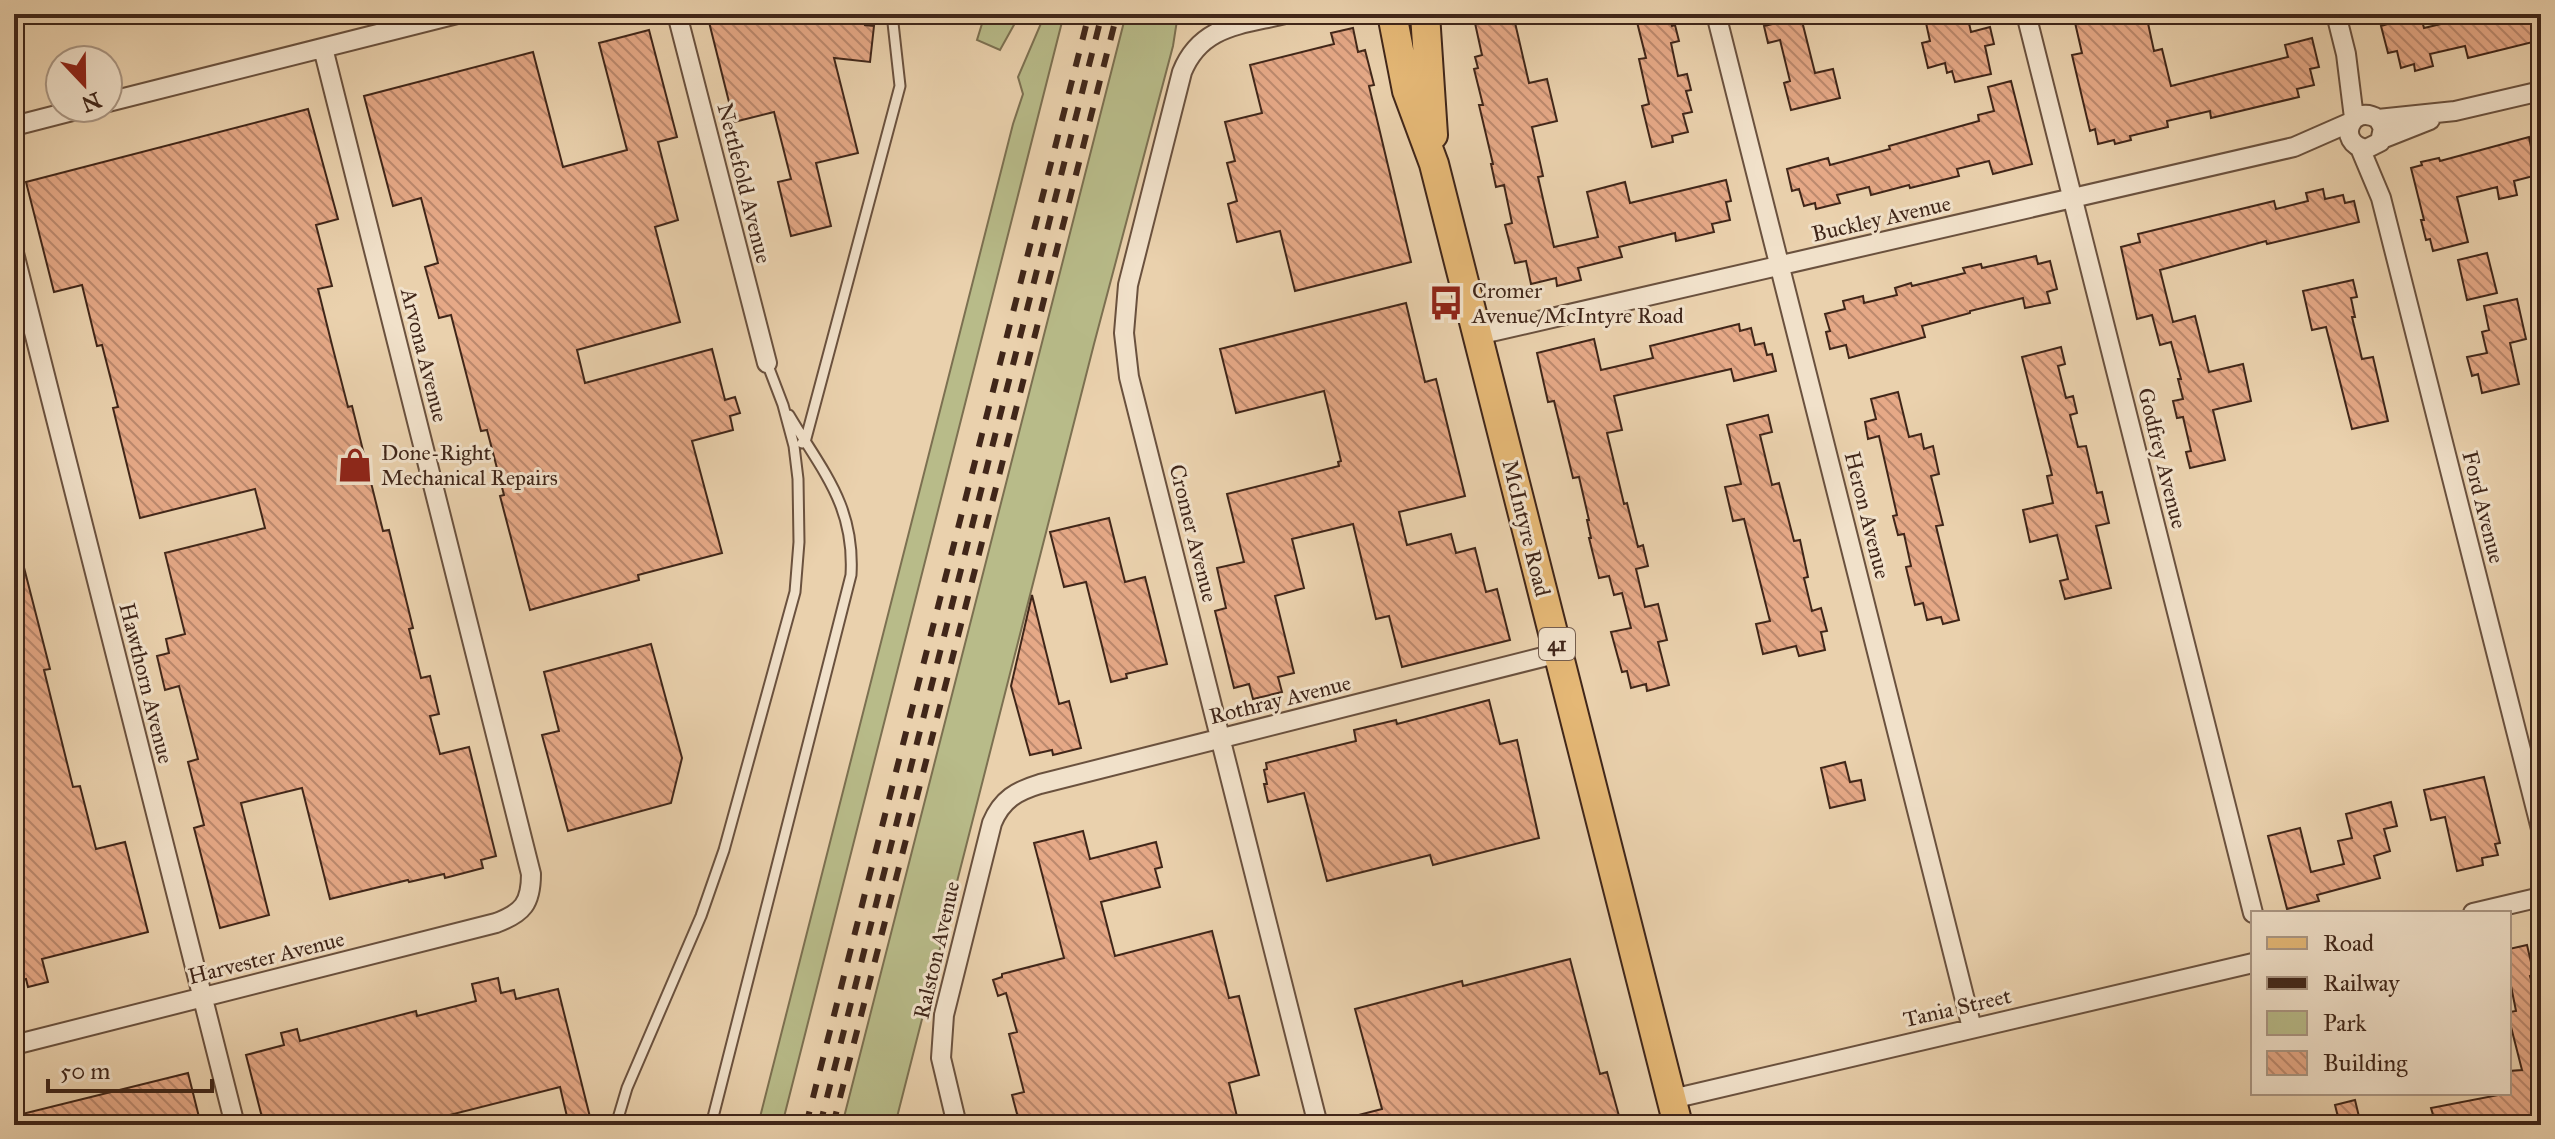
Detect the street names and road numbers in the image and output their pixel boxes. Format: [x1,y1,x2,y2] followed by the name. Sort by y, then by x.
[712,100,777,266] street label: Nettlefold Avenue
[1809,189,1953,248] street label: Buckley Avenue
[395,284,454,425] street label: Arvona Avenue
[2132,385,2193,531] street label: Godfrey Avenue
[2456,448,2511,566] street label: Ford Avenue
[1839,449,1896,581] street label: Heron Avenue
[1496,457,1557,599] street label: McIntyre Road
[1163,461,1224,605] street label: Cromer Avenue
[113,600,180,766] street label: Hawthorn Avenue
[1539,628,1575,660] road number: 41
[1207,669,1354,730] street label: Rothray Avenue
[908,879,965,1022] street label: Ralston Avenue
[185,925,347,990] street label: Harvester Avenue
[1901,982,2014,1033] street label: Tania Street

